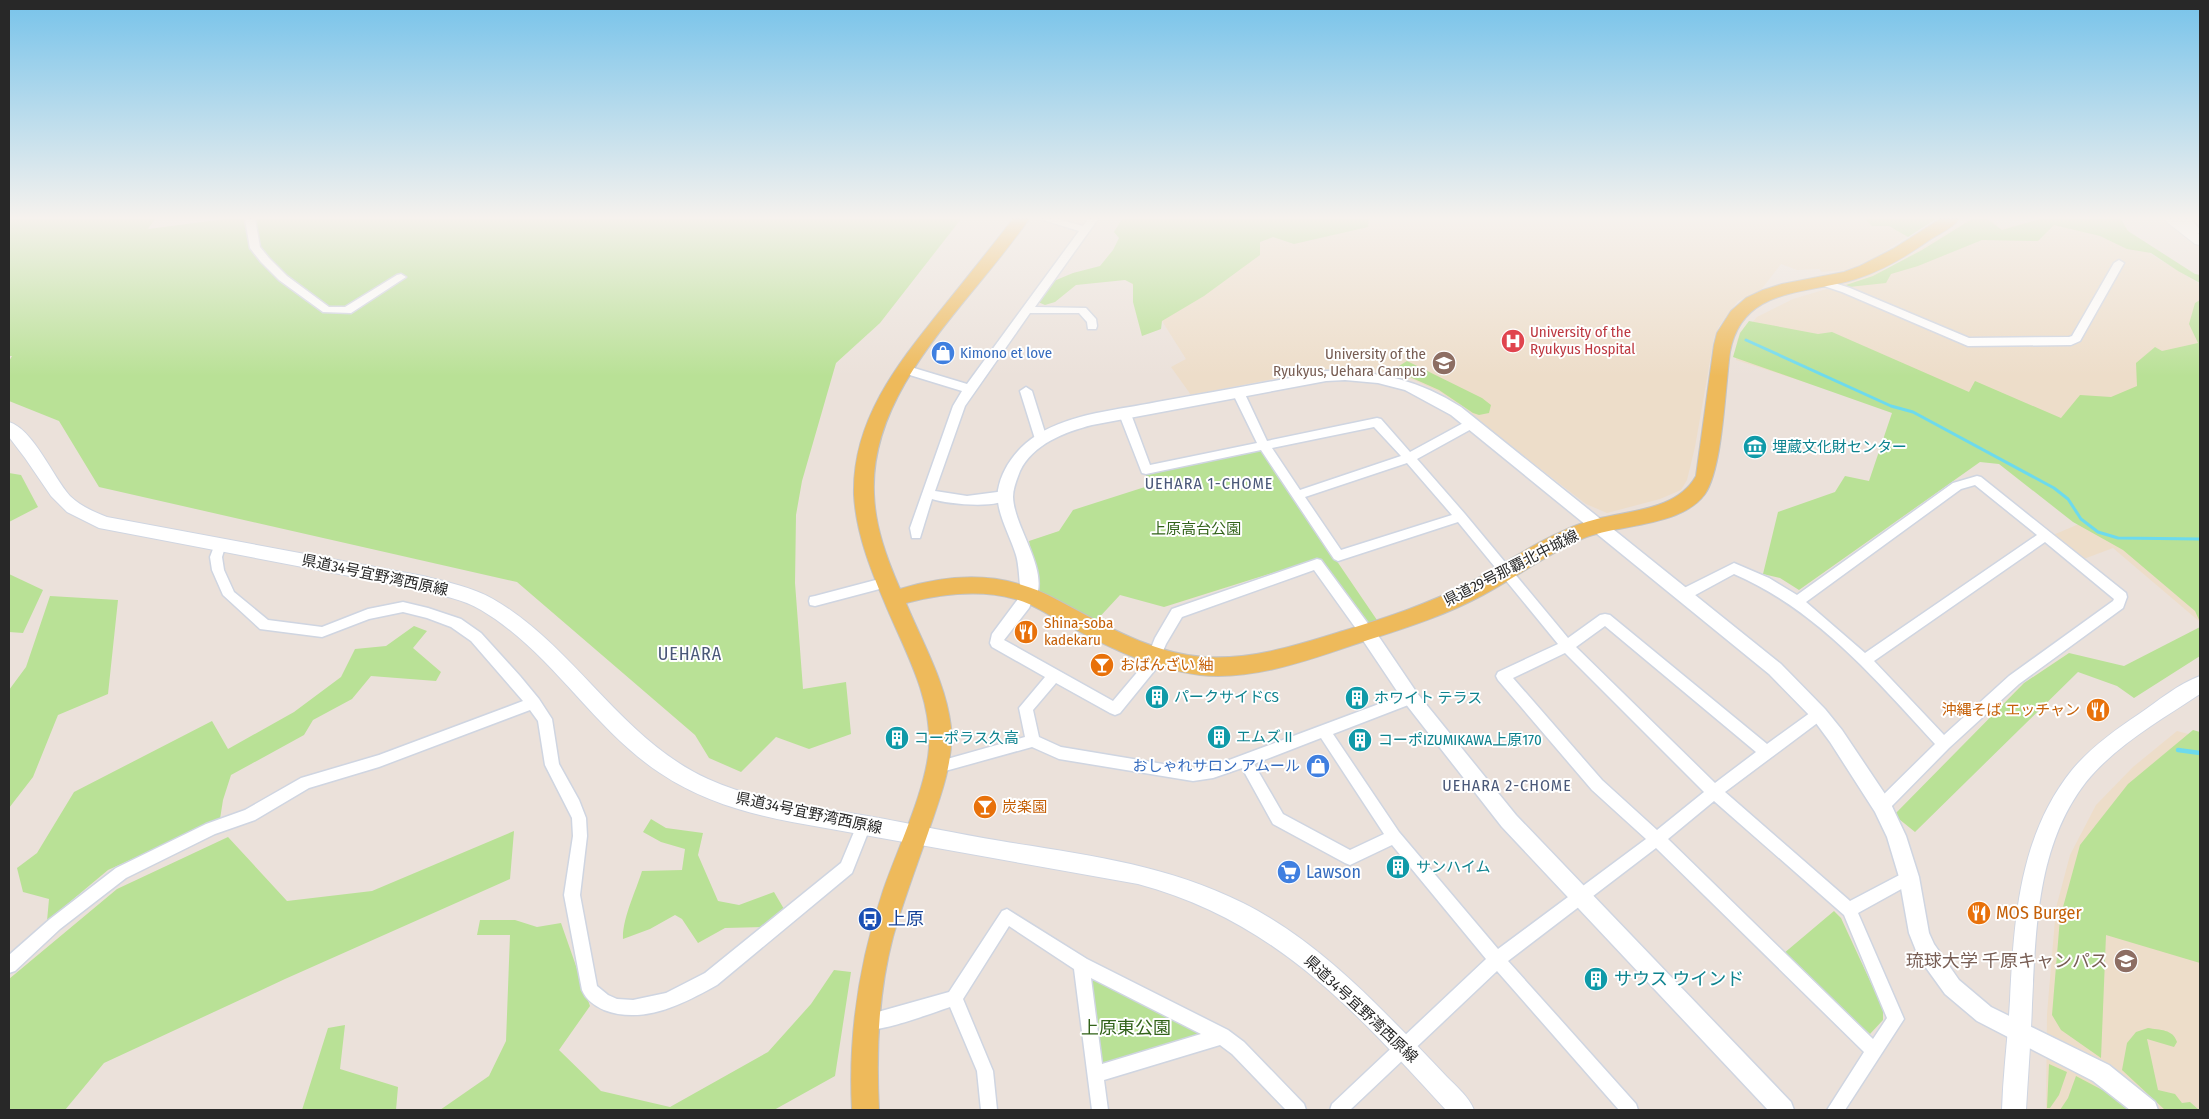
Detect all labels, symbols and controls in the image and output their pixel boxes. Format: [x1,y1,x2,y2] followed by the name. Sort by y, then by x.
[1530,323,1635,358] place label: University of the Ryukyus Hospital
[1500,328,1526,354] hospital icon: University of the Ryukyus Hospital
[930,340,956,366] shop icon: Kimono et love
[960,344,1052,362] place label: Kimono et love
[1273,345,1426,380] place label: University of the Ryukyus, Uehara Campus
[1431,350,1457,376] school or university icon: University of the Ryukyus, Uehara Campus
[1742,434,1768,460] museum icon: 埋蔵文化財センター
[1772,438,1907,456] place label: 埋蔵文化財センター
[1145,474,1273,493] district label: UEHARA 1-CHOME
[1151,520,1241,538] park label: 上原高台公園
[1441,526,1581,610] street label: 県道29号那覇北中城線
[300,551,450,599] street label: 県道34号宜野湾西原線
[1044,614,1113,649] place label: Shina-soba kadekaru
[1013,619,1039,645] restaurant icon: Shina-soba kadekaru
[658,643,722,665] district label: UEHARA
[1089,652,1115,678] bar icon: おばんざい 紬
[1120,656,1214,674] place label: おばんざい 紬
[1144,684,1170,710] building icon: パークサイドCS
[1344,685,1370,711] building icon: ホワイト テラス
[1174,688,1279,706] place label: パークサイドCS
[1374,689,1482,707] place label: ホワイト テラス
[2085,697,2111,723] restaurant icon: 沖縄そば エッチャン
[1942,701,2080,719] place label: 沖縄そば エッチャン
[1206,724,1232,750] building icon: エムズ II
[884,725,910,751] building icon: コーポラス久高
[1347,727,1373,753] building icon: コーポIZUMIKAWA上原170
[1236,728,1292,746] place label: エムズ II
[914,729,1019,747] place label: コーポラス久高
[1378,731,1542,749] place label: コーポIZUMIKAWA上原170
[1305,753,1331,779] shop icon: おしゃれサロン アムール
[1133,757,1300,775] place label: おしゃれサロン アムール
[1442,776,1572,795] district label: UEHARA 2-CHOME
[734,789,884,837] street label: 県道34号宜野湾西原線
[972,794,998,820] bar icon: 炭楽園
[1002,798,1047,816] place label: 炭楽園
[1385,854,1411,880] building icon: サンハイム
[1416,858,1490,876] place label: サンハイム
[1276,859,1302,885] supermarket icon: Lawson
[1306,861,1361,883] place label: Lawson
[1966,900,1992,926] restaurant icon: MOS Burger
[1996,902,2082,924] place label: MOS Burger
[857,906,883,932] bus stop icon: 上原
[888,908,924,930] place label: 上原
[2113,948,2139,974] school or university icon: 琉球大学 千原キャンパス
[1906,950,2108,972] place label: 琉球大学 千原キャンパス
[1300,952,1422,1066] street label: 県道34号宜野湾西原線
[1583,966,1609,992] building icon: サウス ウインド
[1614,968,1744,990] place label: サウス ウインド
[1081,1017,1171,1039] park label: 上原東公園

